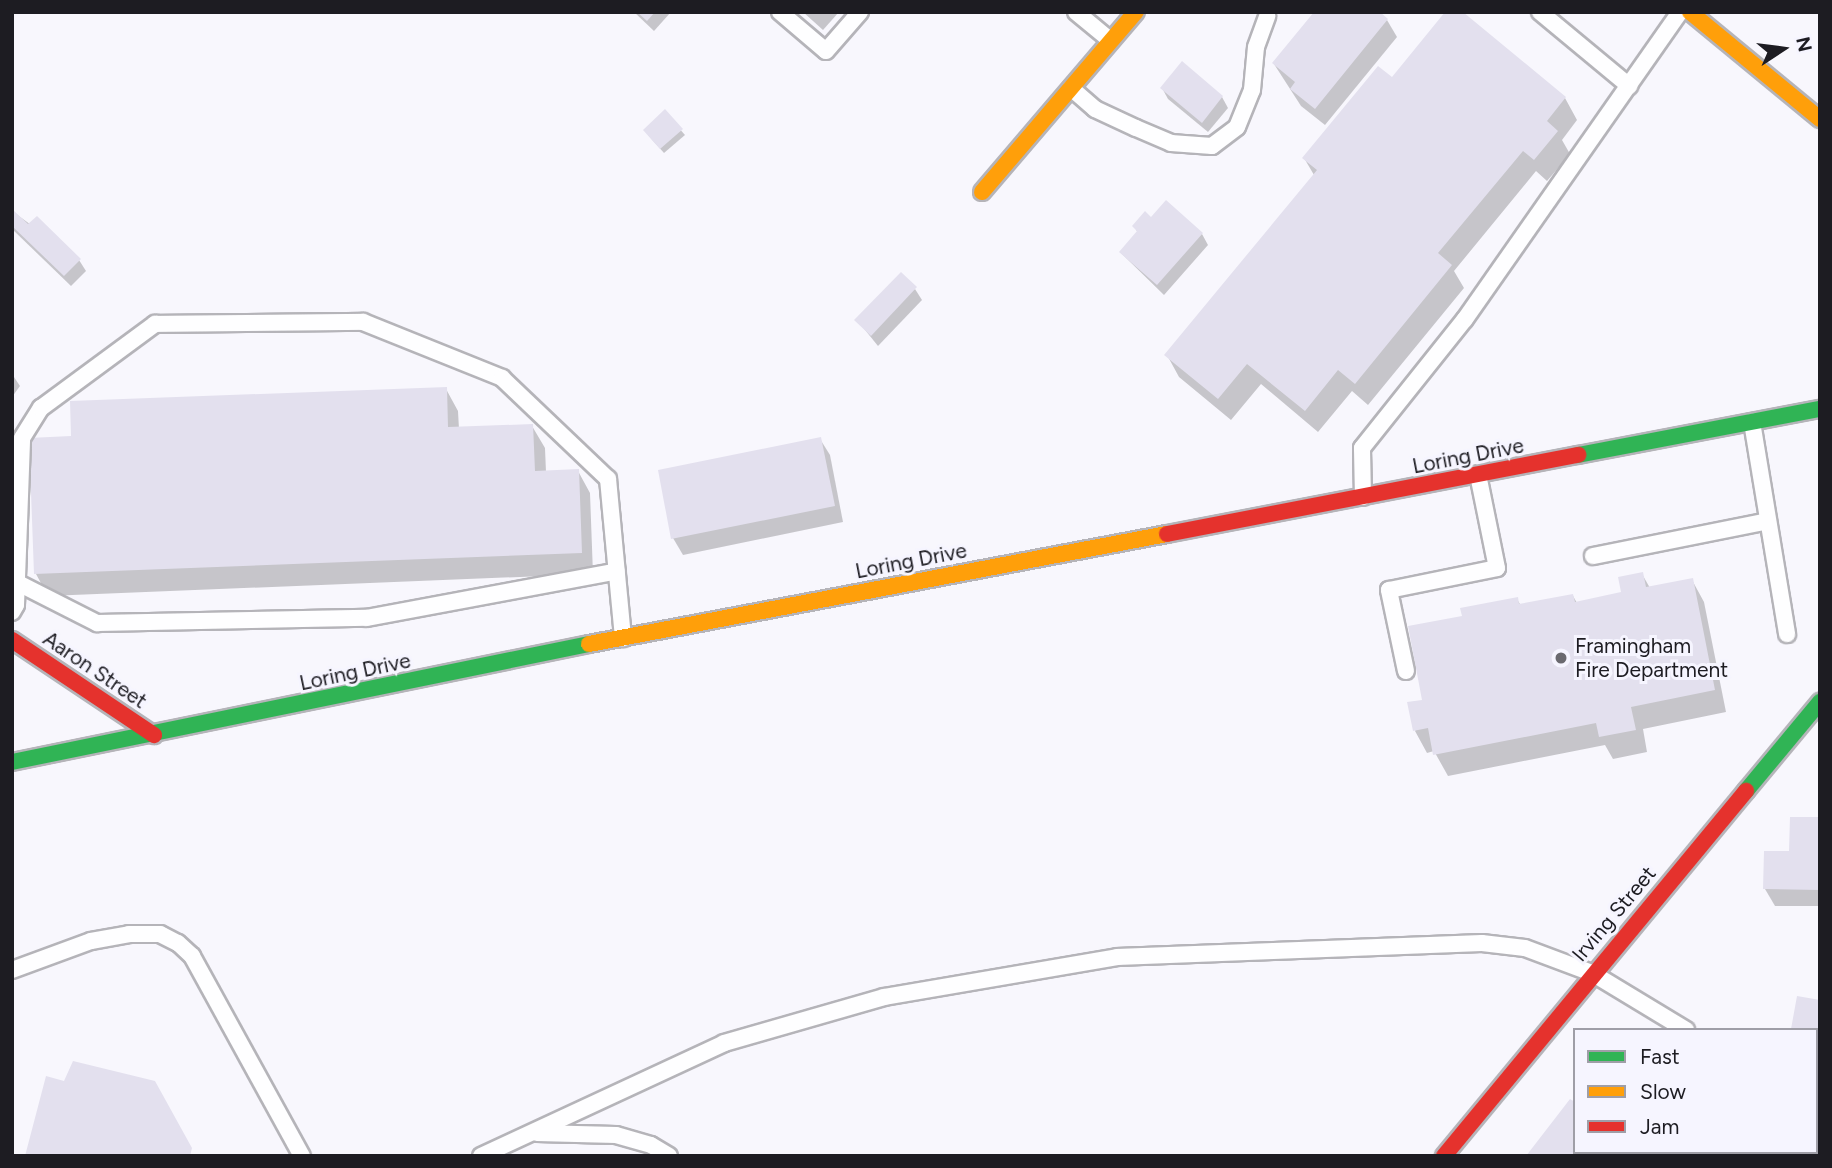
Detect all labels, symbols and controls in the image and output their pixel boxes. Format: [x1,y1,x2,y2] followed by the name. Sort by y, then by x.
[1748,14,1818,84] north arrow
[1791,34,1817,54] text: N
[1410,433,1526,479] street label: Loring Drive
[853,538,969,584] street label: Loring Drive
[38,626,152,714] street label: Aaron Street
[1575,633,1728,683] place label: Framingham Fire Department
[297,648,413,696] street label: Loring Drive
[1553,650,1569,666] marker: Framingham Fire Department
[1567,861,1661,967] street label: Irving Street
[1573,1028,1818,1154] legend
[1640,1044,1680,1069] text: Fast
[1640,1079,1686,1104] text: Slow
[1640,1114,1679,1139] text: Jam

